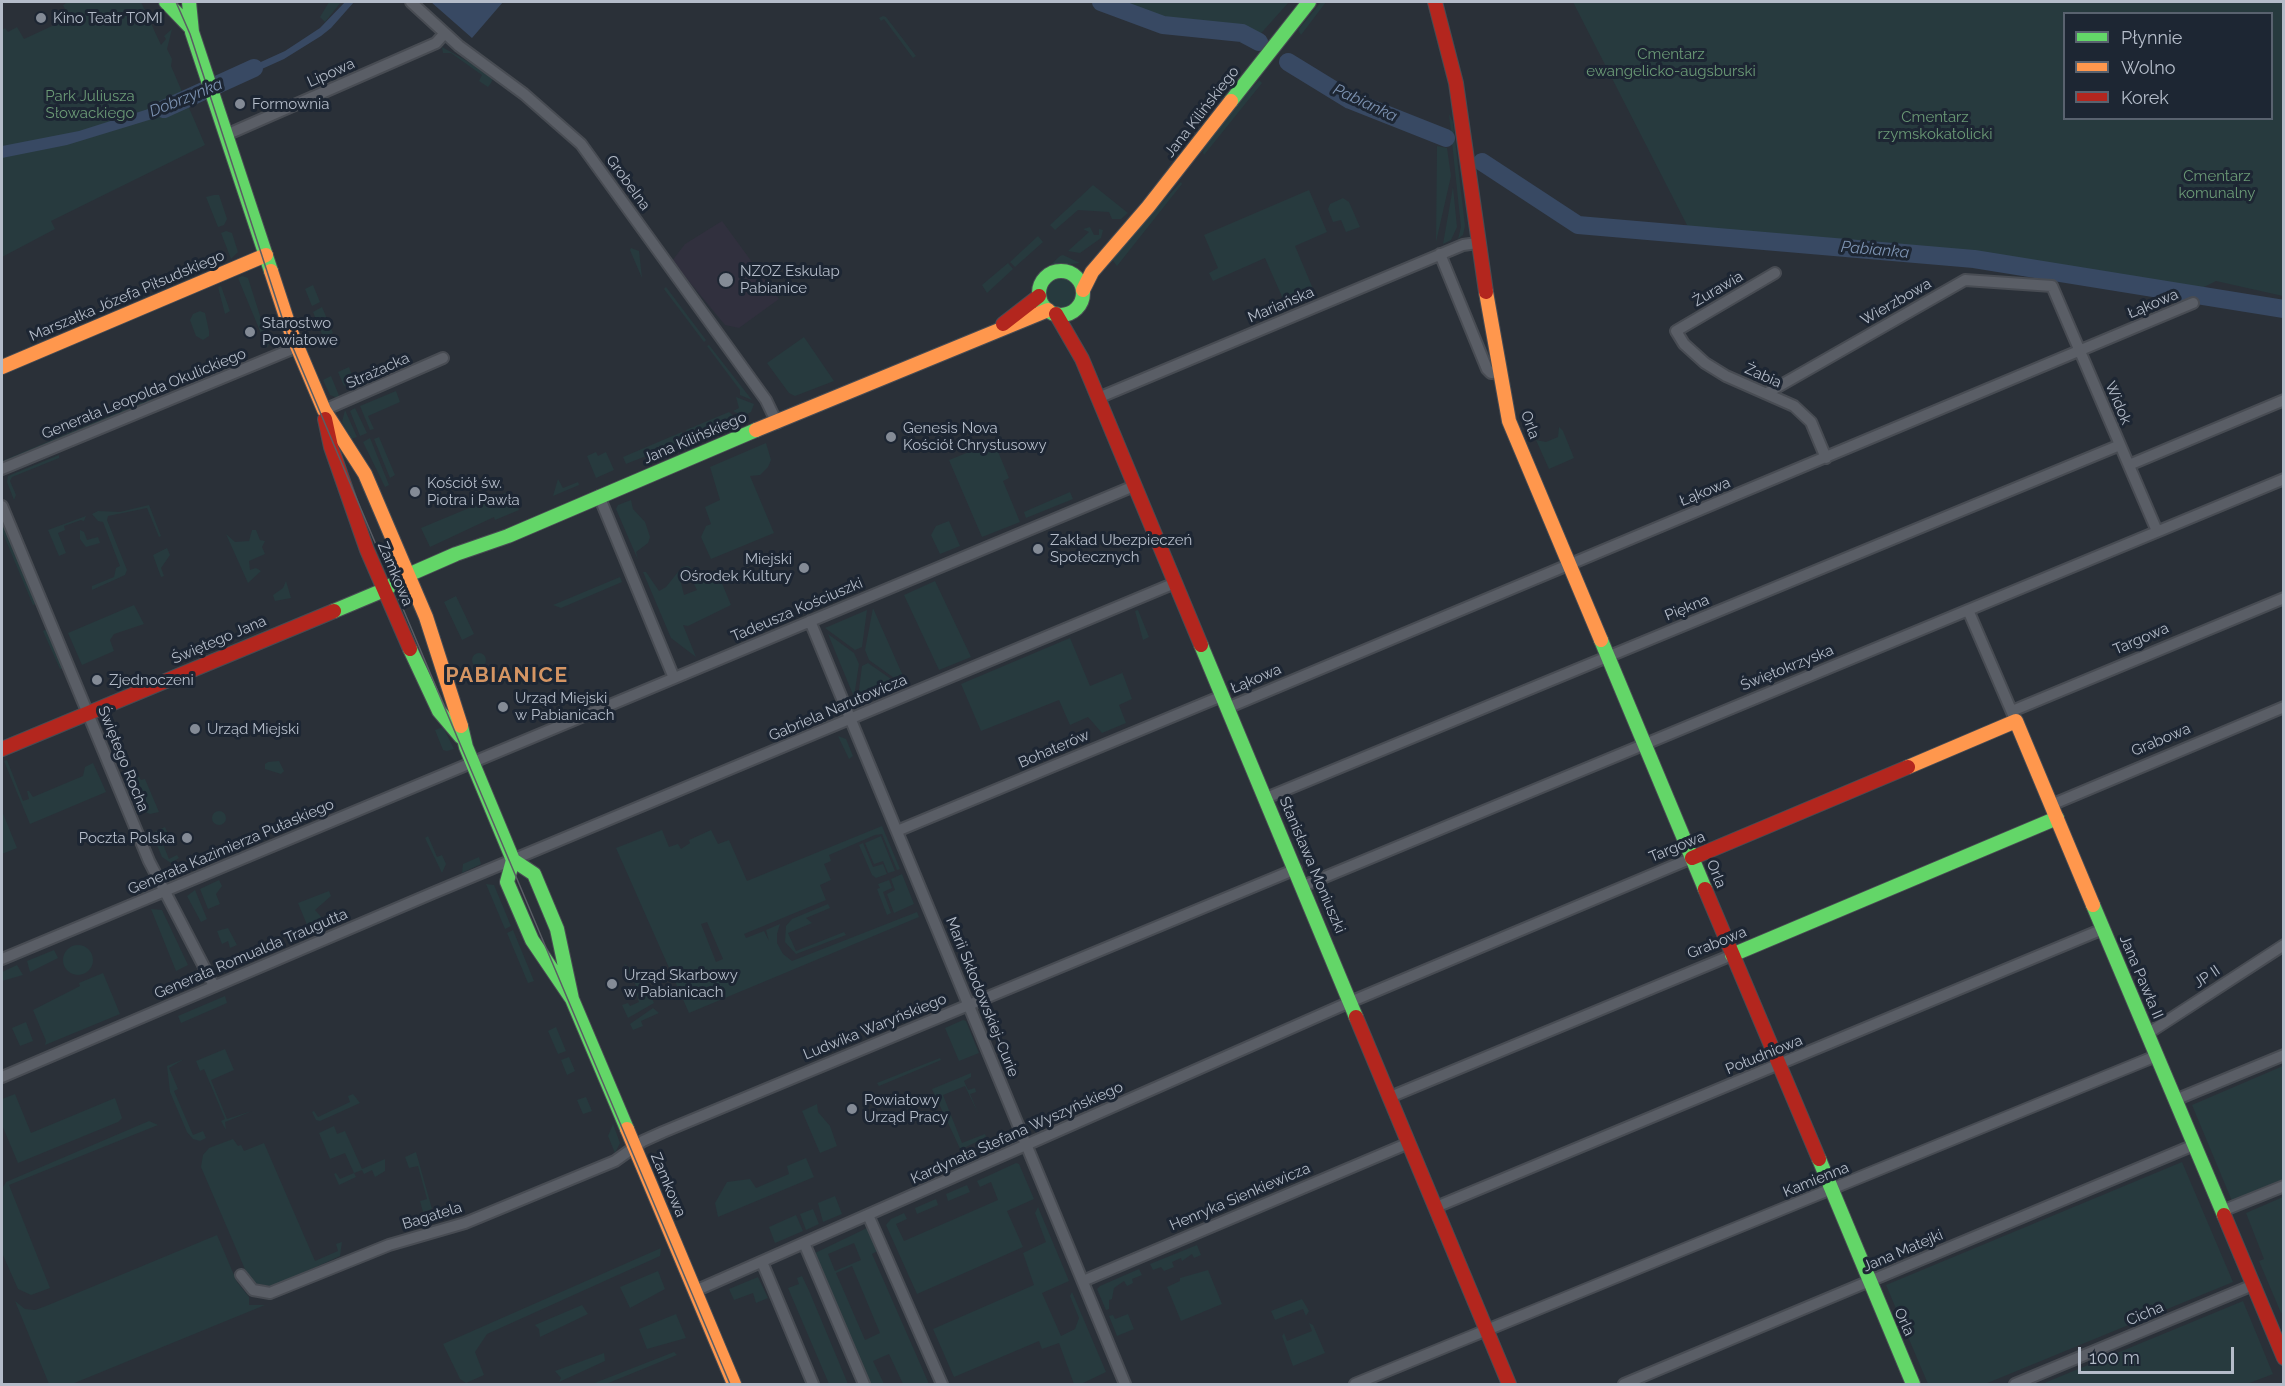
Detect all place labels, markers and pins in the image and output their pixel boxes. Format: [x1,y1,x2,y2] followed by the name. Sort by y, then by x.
[53,9,163,27] place label: Kino Teatr TOMI
[34,11,48,25] marker: Kino Teatr TOMI
[252,95,329,113] place label: Formownia
[233,97,247,111] marker: Formownia
[740,262,840,297] place label: NZOZ Eskulap Pabianice
[717,271,735,289] marker: NZOZ Eskulap Pabianice
[262,314,338,349] place label: Starostwo Powiatowe
[243,325,257,339] marker: Starostwo Powiatowe
[903,419,1047,454] place label: Genesis Nova Kościół Chrystusowy
[884,430,898,444] marker: Genesis Nova Kościół Chrystusowy
[427,474,520,509] place label: Kościół św. Piotra i Pawła
[408,485,422,499] marker: Kościół św. Piotra i Pawła
[1050,531,1192,566] place label: Zakład Ubezpieczeń Społecznych
[1031,542,1045,556] marker: Zakład Ubezpieczeń Społecznych
[680,550,792,585] place label: Miejski Ośrodek Kultury
[797,561,811,575] marker: Miejski Ośrodek Kultury
[109,671,194,689] place label: Zjednoczeni
[90,673,104,687] marker: Zjednoczeni
[515,689,615,724] place label: Urząd Miejski w Pabianicach
[496,700,510,714] marker: Urząd Miejski w Pabianicach
[207,720,299,738] place label: Urząd Miejski
[188,722,202,736] marker: Urząd Miejski
[79,829,175,847] place label: Poczta Polska
[180,831,194,845] marker: Poczta Polska
[624,966,738,1001] place label: Urząd Skarbowy w Pabianicach
[605,977,619,991] marker: Urząd Skarbowy w Pabianicach
[864,1091,948,1126] place label: Powiatowy Urząd Pracy
[845,1102,859,1116] marker: Powiatowy Urząd Pracy

